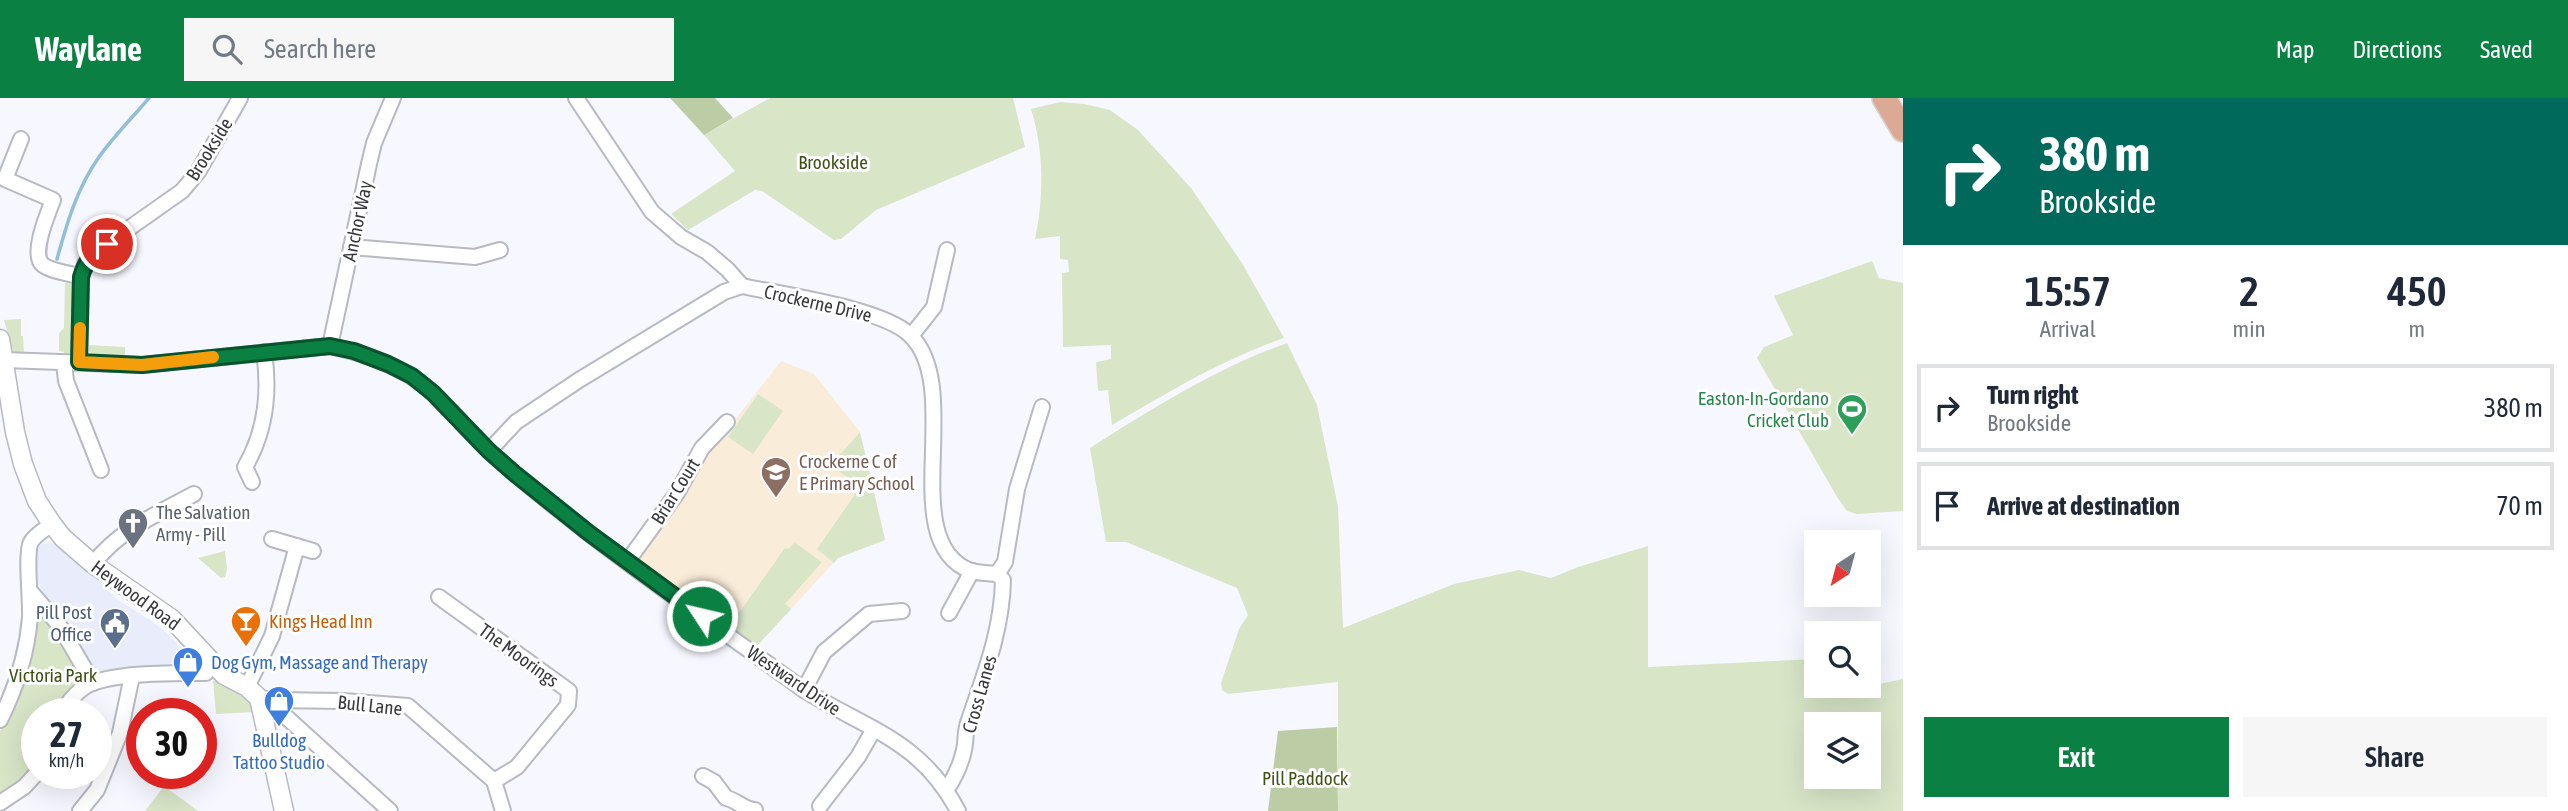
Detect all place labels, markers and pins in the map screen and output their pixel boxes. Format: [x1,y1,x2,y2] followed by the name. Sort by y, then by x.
[77,214,137,274] pin
[1698,387,1829,431] place label: Easton-In-Gordano Cricket Club
[1835,392,1869,436] sports icon: Easton-In-Gordano Cricket Club
[799,450,915,494] place label: Crockerne C of E Primary School
[759,455,793,499] school or university icon: Crockerne C of E Primary School
[156,501,251,545] place label: The Salvation Army - Pill
[116,506,150,550] church icon: The Salvation Army - Pill
[36,601,92,645] place label: Pill Post Office
[229,604,263,648] bar icon: Kings Head Inn
[98,606,132,650] public building icon: Pill Post Office
[269,610,373,632] place label: Kings Head Inn
[171,645,205,689] shop icon: Dog Gym, Massage and Therapy
[211,651,428,673] place label: Dog Gym, Massage and Therapy
[262,684,296,728] shop icon: Bulldog Tattoo Studio
[233,729,325,773] place label: Bulldog Tattoo Studio

